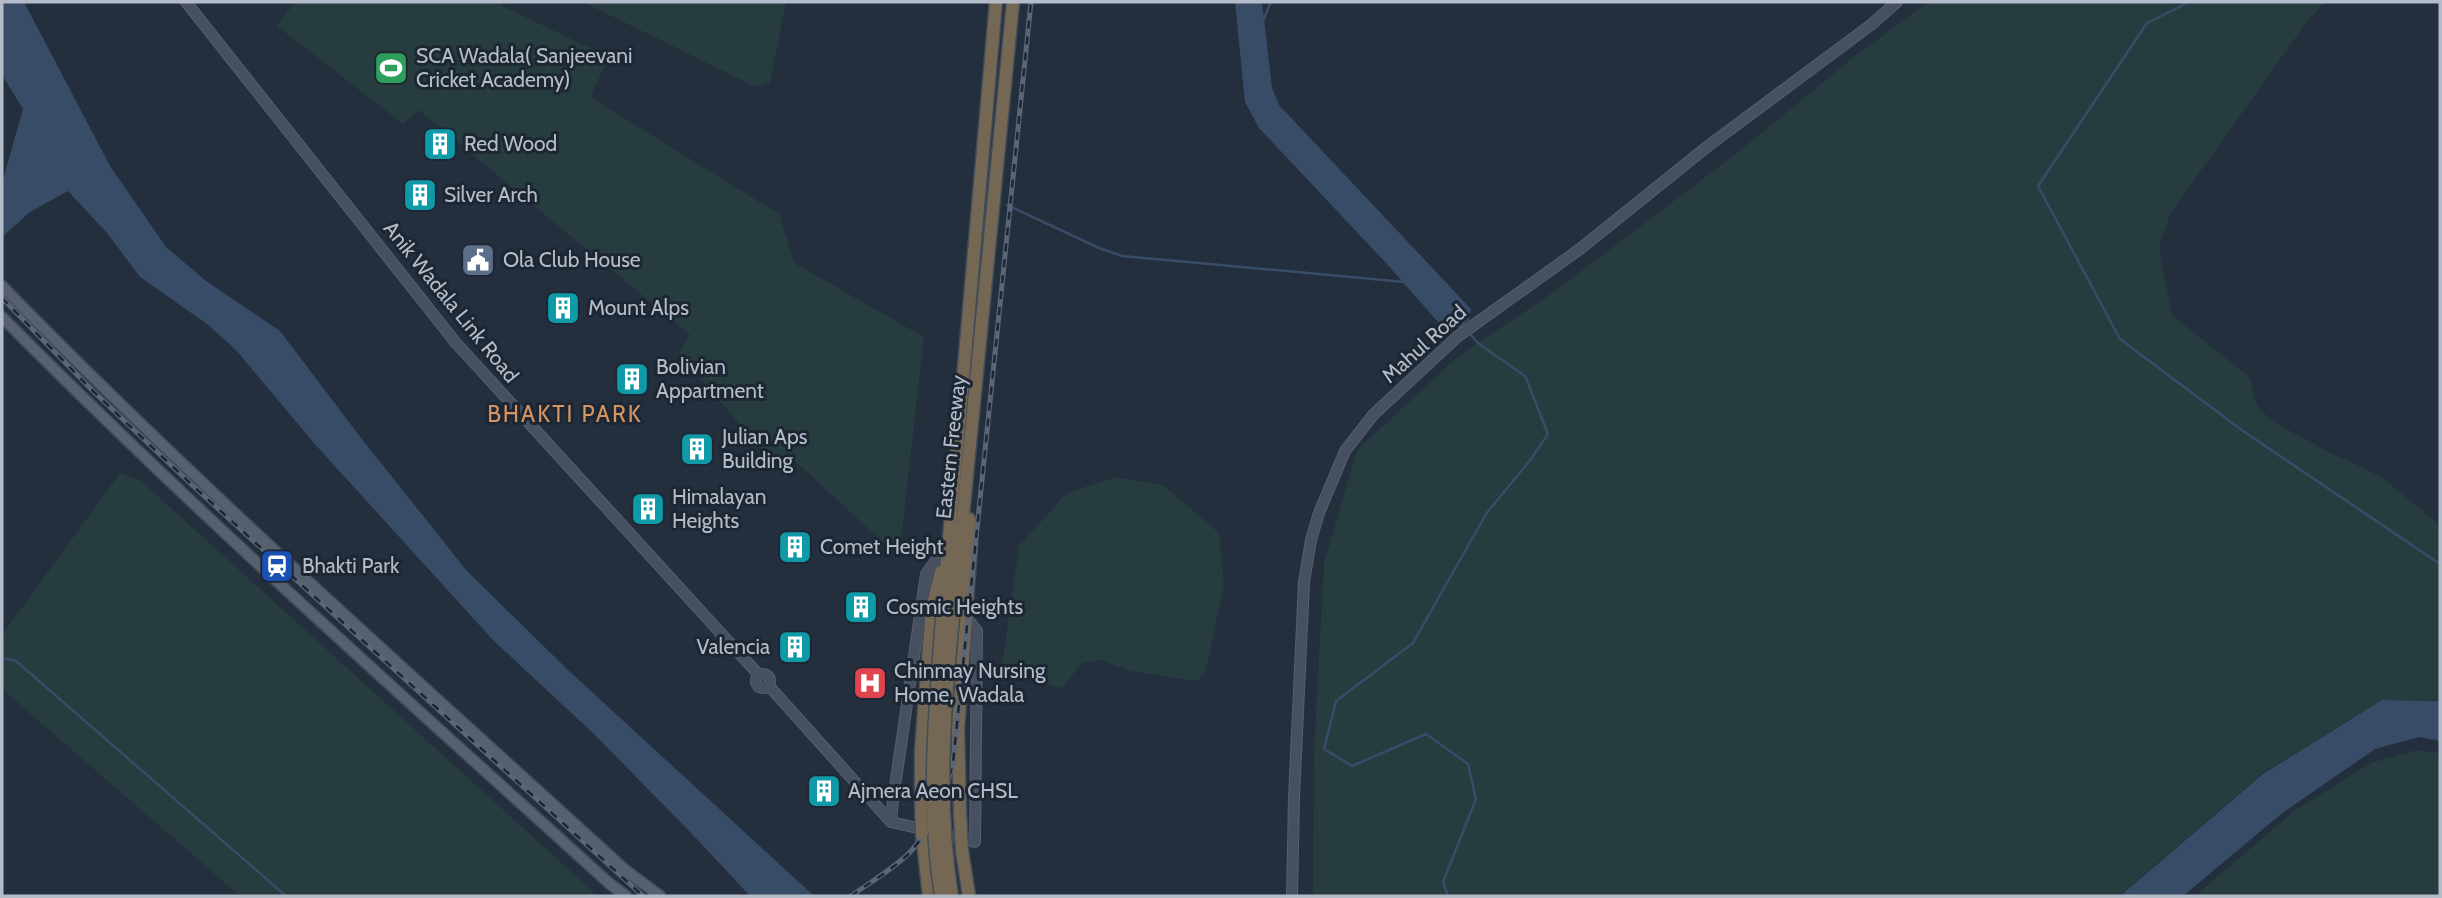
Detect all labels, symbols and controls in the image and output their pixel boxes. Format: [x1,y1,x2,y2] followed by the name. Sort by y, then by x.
[416,43,632,92] place label: SCA Wadala( Sanjeevani Cricket Academy)
[372,49,410,87] sports icon: SCA Wadala( Sanjeevani Cricket Academy)
[421,125,459,163] building icon: Red Wood
[464,131,557,156] place label: Red Wood
[401,176,439,214] building icon: Silver Arch
[444,182,538,207] place label: Silver Arch
[379,216,524,387] street label: Anik Wadala Link Road
[459,241,497,279] public building icon: Ola Club House
[503,247,641,272] place label: Ola Club House
[544,289,582,327] building icon: Mount Alps
[588,295,689,320] place label: Mount Alps
[1376,299,1471,388] street label: Mahul Road
[656,354,764,403] place label: Bolivian Appartment
[613,360,651,398] building icon: Bolivian Appartment
[931,373,971,520] street label: Eastern Freeway
[487,400,643,428] district label: BHAKTI PARK
[721,424,808,473] place label: Julian Aps Building
[678,430,716,468] building icon: Julian Aps Building
[672,484,767,533] place label: Himalayan Heights
[629,490,667,528] building icon: Himalayan Heights
[776,528,814,566] building icon: Comet Height
[820,534,944,559] place label: Comet Height
[258,547,296,585] station icon: Bhakti Park
[302,553,400,578] place label: Bhakti Park
[842,588,880,626] building icon: Cosmic Heights
[886,594,1023,619] place label: Cosmic Heights
[776,628,814,666] building icon: Valencia
[697,634,770,659] place label: Valencia
[894,658,1046,707] place label: Chinmay Nursing Home, Wadala
[851,664,889,702] hospital icon: Chinmay Nursing Home, Wadala
[805,772,843,810] building icon: Ajmera Aeon CHSL
[848,778,1018,804] place label: Ajmera Aeon CHSL

